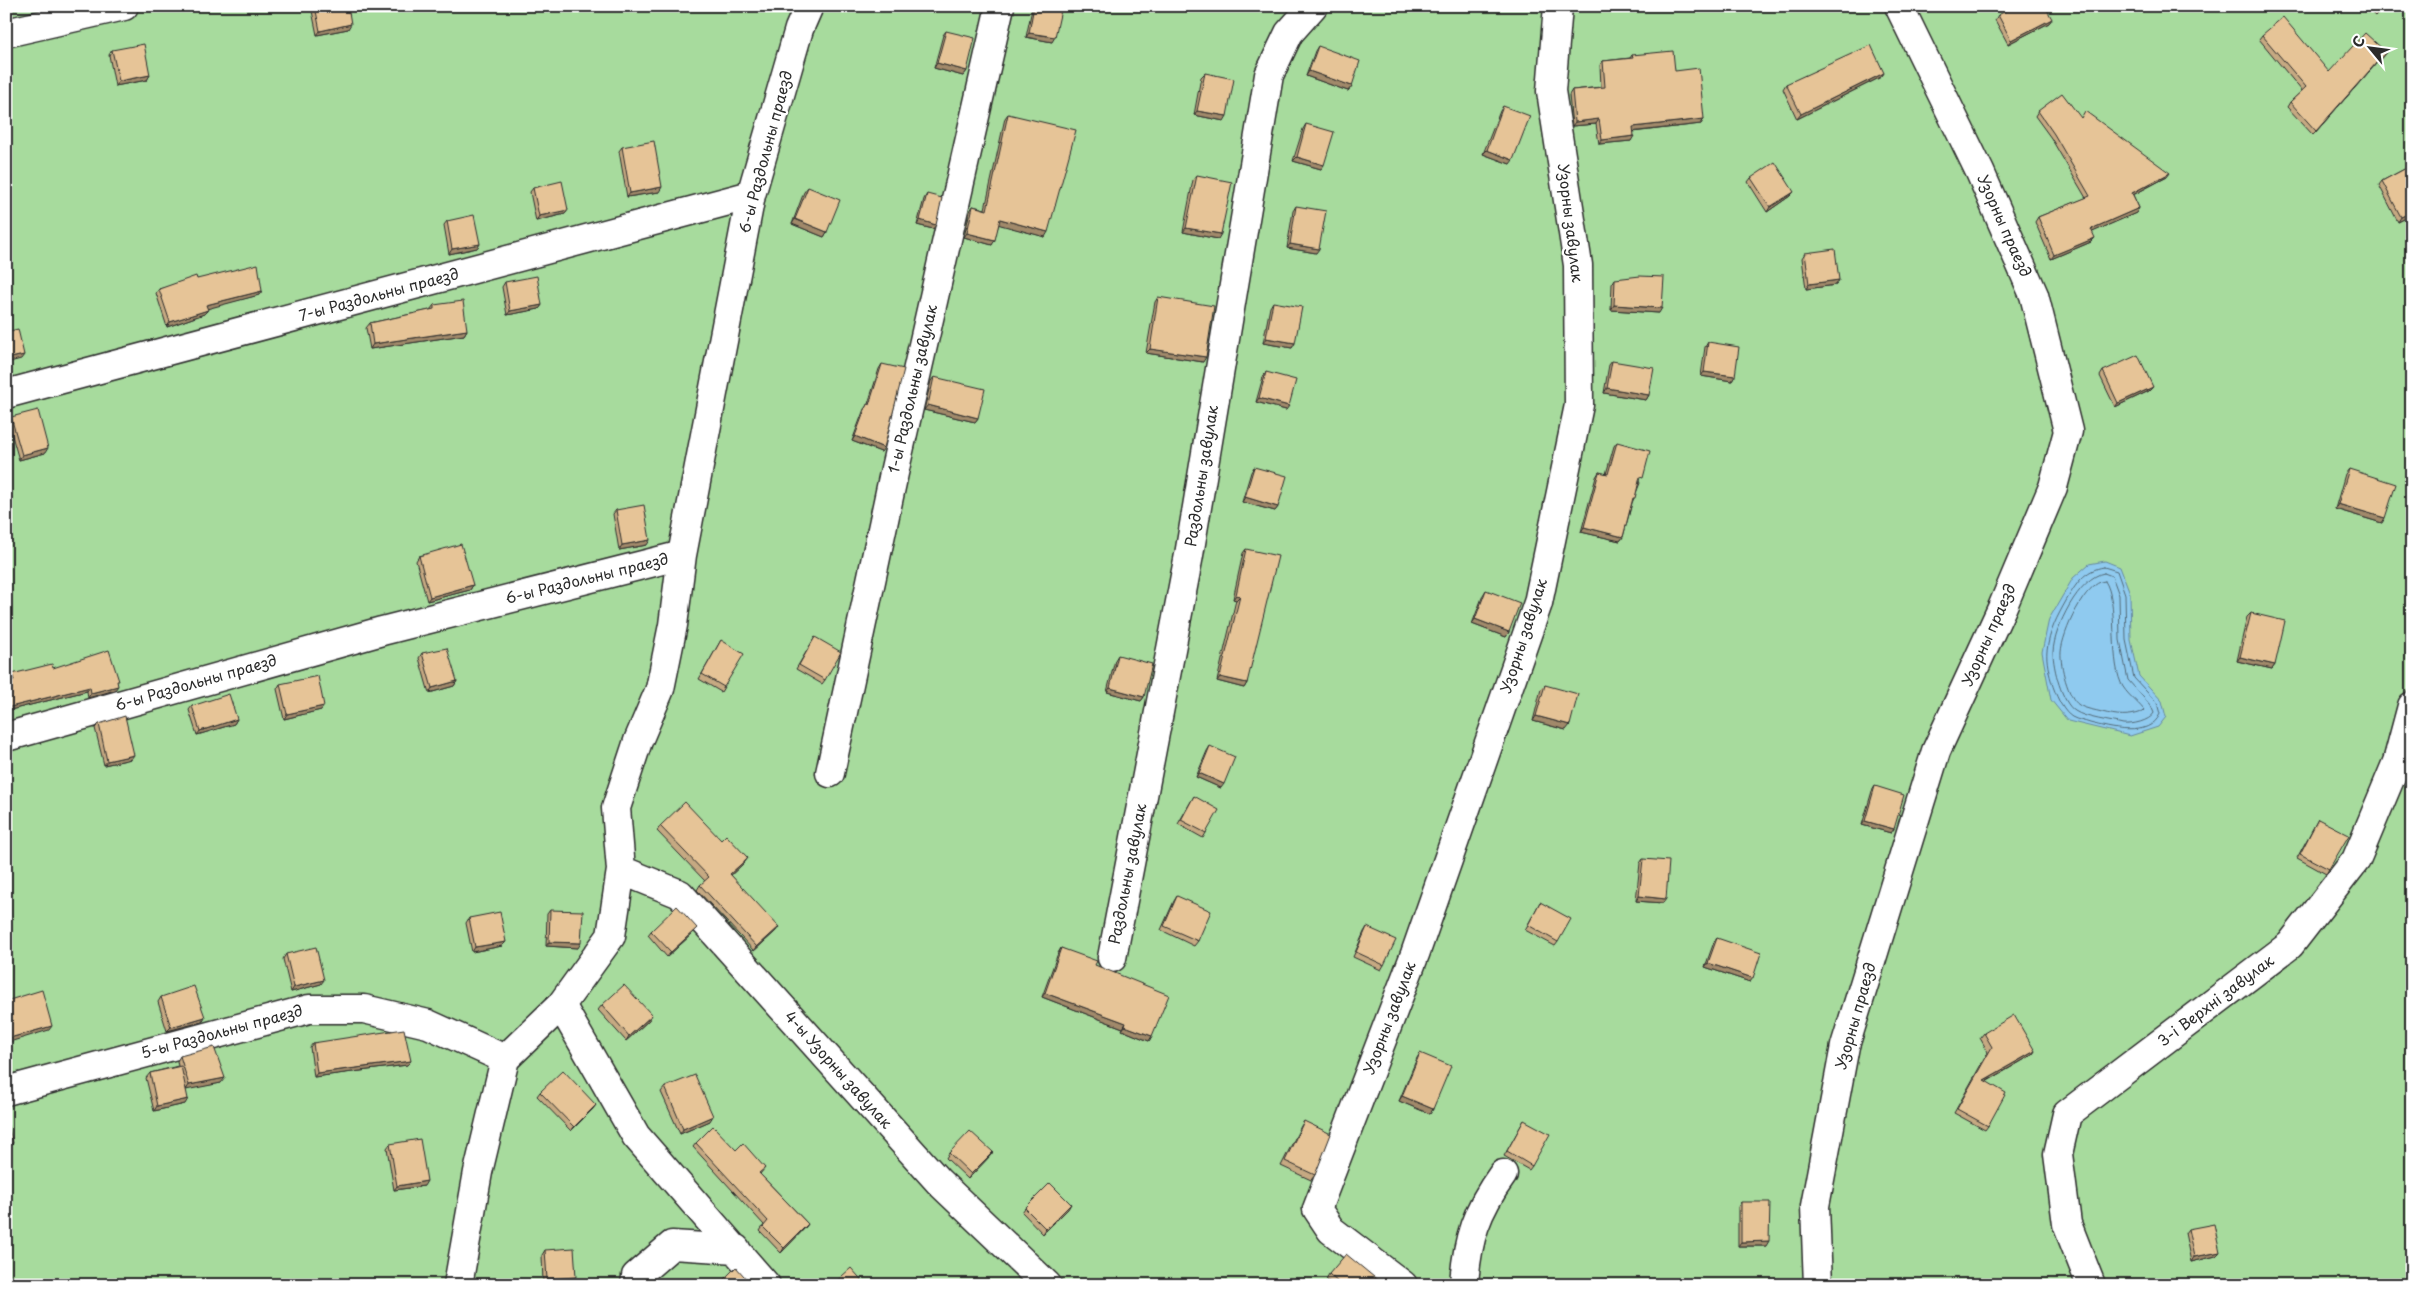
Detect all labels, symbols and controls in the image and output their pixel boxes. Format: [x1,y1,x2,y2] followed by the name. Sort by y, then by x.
[2346,22,2396,72] north arrow
[2346,32,2370,51] text: С
[732,68,797,235] street label: 6-ы Раздольны праезд
[1553,162,1590,283] street label: Узорны завулак
[1972,170,2038,280] street label: Узорны праезд
[296,261,461,326] street label: 7-ы Раздольны праезд
[881,302,942,475] street label: 1-ы Раздольны завулак
[1178,403,1223,548] street label: Раздольны завулак
[503,546,671,609] street label: 6-ы Раздольны праезд
[1493,575,1552,696] street label: Узорны завулак
[1955,579,2021,689] street label: Узорны праезд
[112,647,279,716] street label: 6-ы Раздольны праезд
[1102,801,1151,946] street label: Раздольны завулак
[2152,948,2278,1051] street label: 3-і Верхні завулак
[1357,958,1421,1077] street label: Узорны завулак
[1828,959,1881,1072] street label: Узорны праезд
[138,998,305,1063] street label: 5-ы Раздольны праезд
[780,1005,898,1133] street label: 4-ы Узорны завулак

